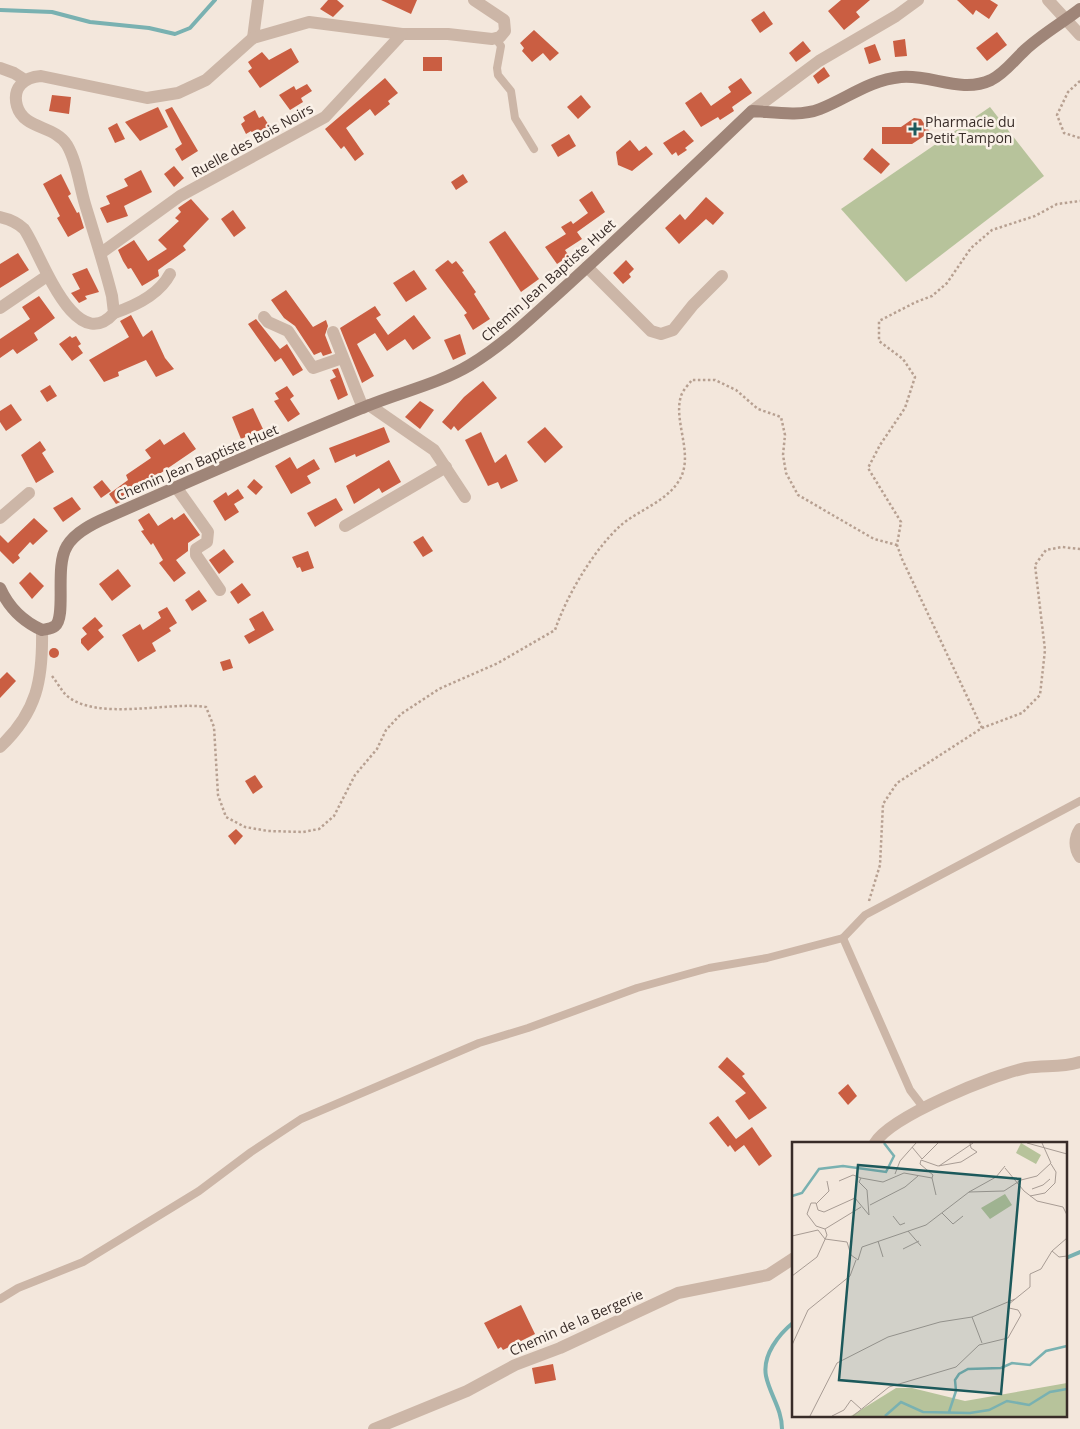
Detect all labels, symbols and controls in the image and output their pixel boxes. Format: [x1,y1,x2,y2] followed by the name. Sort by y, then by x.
[188,98,317,181] street label: Ruelle des Bois Noirs
[925,112,1015,147] place label: Pharmacie du Petit Tampon
[909,123,921,135] marker: Pharmacie du Petit Tampon
[477,215,619,345] street label: Chemin Jean Baptiste Huet
[113,419,281,505] street label: Chemin Jean Baptiste Huet
[792,1142,1068,1416] inset map
[506,1284,646,1360] street label: Chemin de la Bergerie

